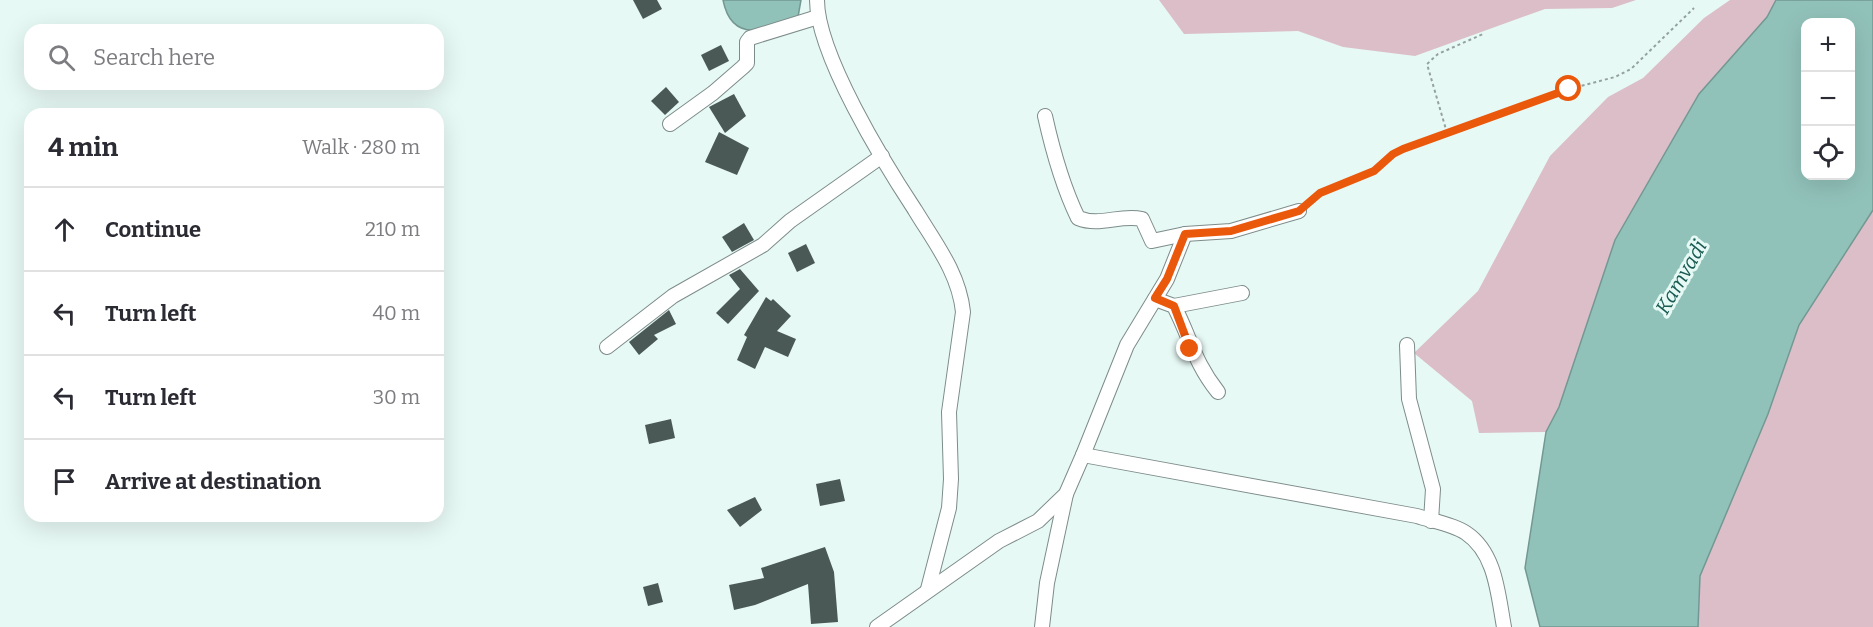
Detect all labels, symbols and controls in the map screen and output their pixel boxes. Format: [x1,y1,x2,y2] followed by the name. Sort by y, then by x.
[1801,18,1855,180] map controls
[1801,18,1855,72] button: +
[24,24,444,90] search box
[45,41,78,74] icon: search
[93,44,215,71] text: Search here
[1801,72,1855,126] button: −
[1555,75,1581,101] route start
[1801,126,1855,180] button: locate
[48,132,118,163] text: 4 min
[302,135,420,159] text: Walk · 280 m
[48,213,81,246] icon: ahead
[105,216,201,243] text: Continue
[365,217,420,241] text: 210 m
[1650,235,1712,318] water label: Kamvadi
[48,297,81,330] icon: left
[105,300,197,327] text: Turn left
[372,301,420,325] text: 40 m
[1176,335,1202,361] route end
[48,381,81,414] icon: left
[105,384,197,411] text: Turn left
[373,385,420,409] text: 30 m
[48,465,81,498] icon: arrive
[105,468,321,495] text: Arrive at destination

